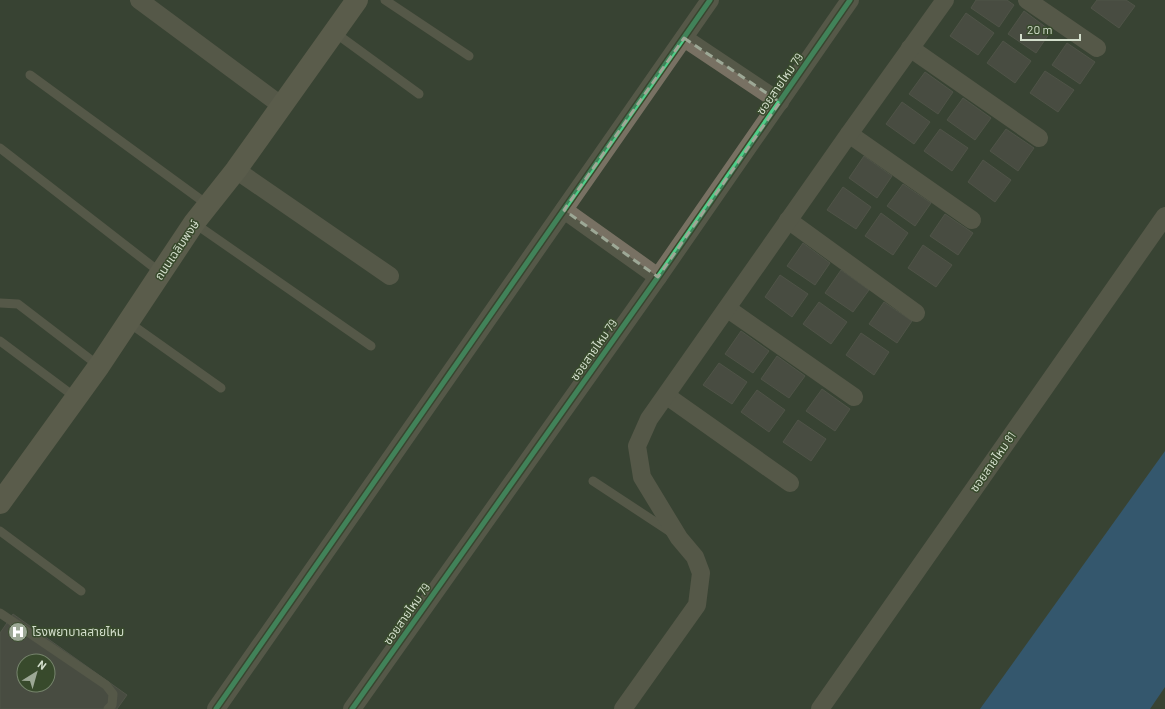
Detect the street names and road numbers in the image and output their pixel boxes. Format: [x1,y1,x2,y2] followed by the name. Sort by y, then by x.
[753,50,806,117] street label: ซอยสายไหม 79
[151,217,202,282] street label: ถนนเฉลิมพงษ์
[567,316,620,383] street label: ซอยสายไหม 79
[966,429,1018,494] street label: ซอยสายไหม 81
[380,580,433,647] street label: ซอยสายไหม 79

